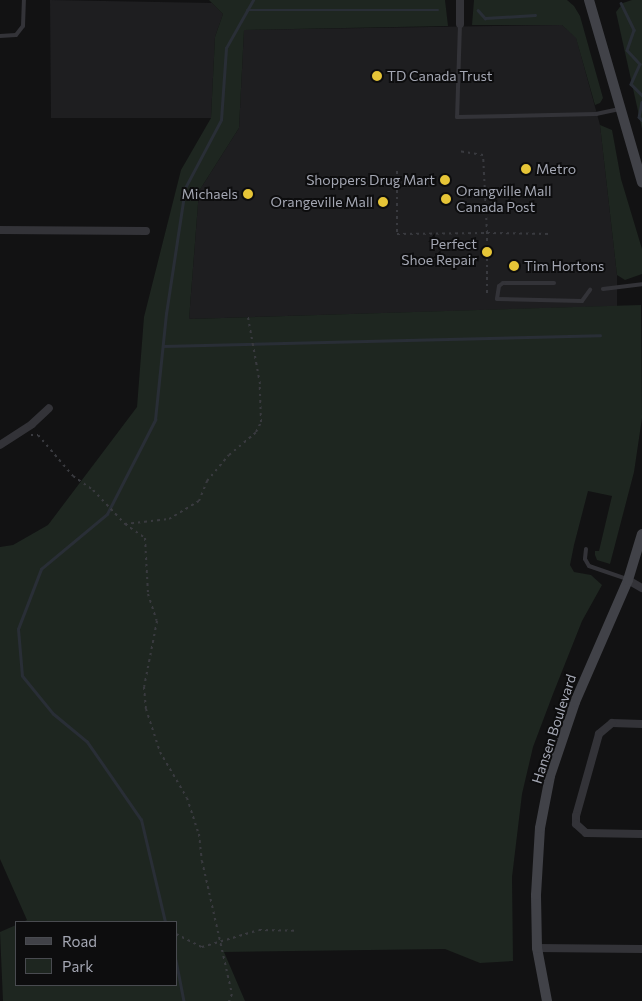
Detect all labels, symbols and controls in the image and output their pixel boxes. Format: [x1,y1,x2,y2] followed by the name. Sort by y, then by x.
[387,68,493,84] place label: TD Canada Trust
[371,70,383,82] marker: TD Canada Trust
[536,161,576,177] place label: Metro
[520,163,532,175] marker: Metro
[306,172,435,188] place label: Shoppers Drug Mart
[439,174,451,186] marker: Shoppers Drug Mart
[456,183,551,216] place label: Orangville Mall Canada Post
[181,186,238,202] place label: Michaels
[242,188,254,200] marker: Michaels
[440,193,452,205] marker: Orangville Mall Canada Post
[270,194,373,210] place label: Orangeville Mall
[377,196,389,208] marker: Orangeville Mall
[401,236,477,268] place label: Perfect Shoe Repair
[481,246,493,258] marker: Perfect Shoe Repair
[524,258,604,274] place label: Tim Hortons
[508,260,520,272] marker: Tim Hortons
[528,672,580,786] street label: Hansen Boulevard
[15,921,178,986] legend
[62,932,97,950] text: Road
[62,957,93,975] text: Park

